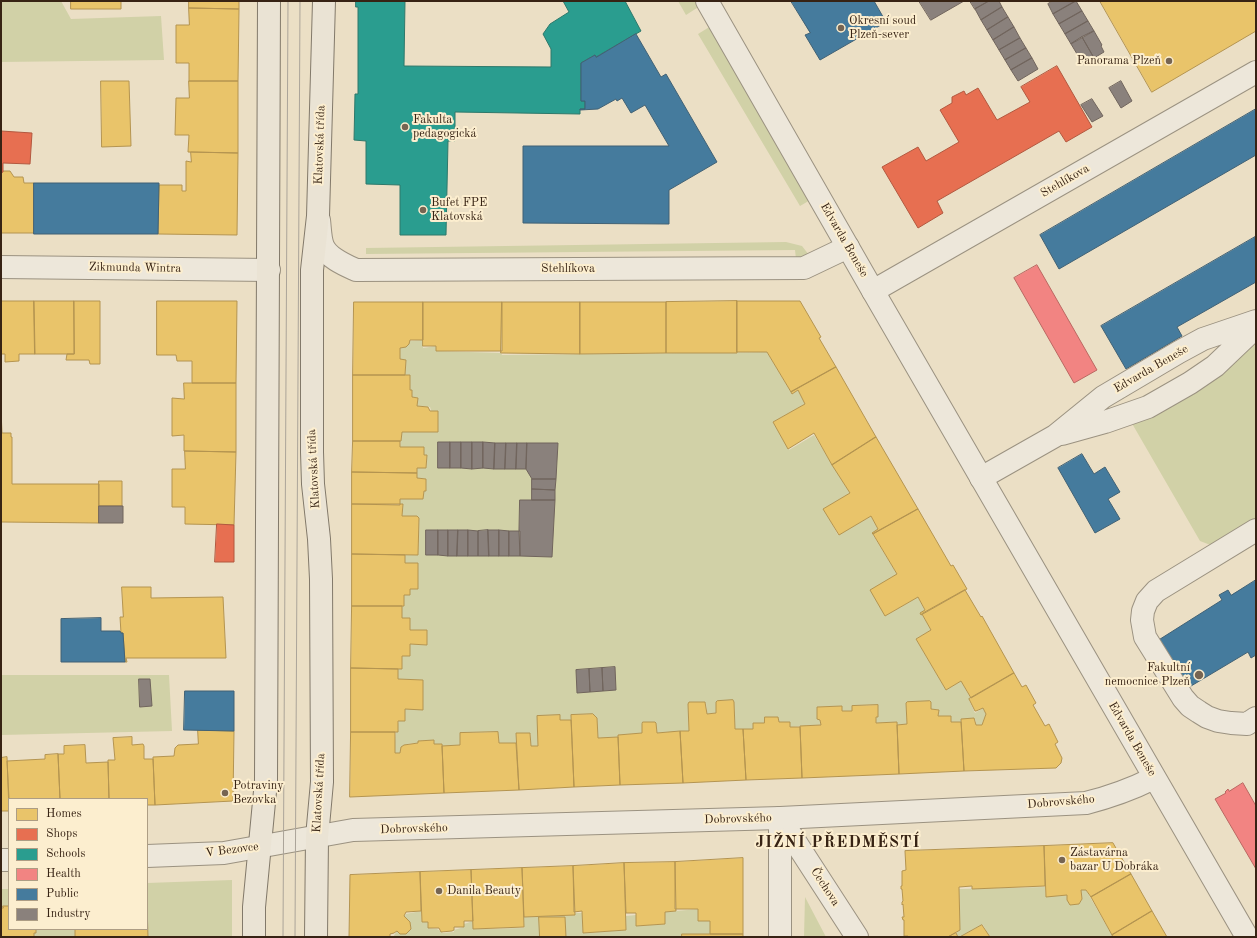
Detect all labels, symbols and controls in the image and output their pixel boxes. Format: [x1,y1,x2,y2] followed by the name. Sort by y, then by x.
[849,14,916,42] place label: Okresní soud Plzeň-sever
[836,23,846,33] marker: Okresní soud Plzeň-sever
[1077,54,1161,68] place label: Panorama Plzeň
[1164,56,1174,66] marker: Panorama Plzeň
[311,105,329,185] street label: Klatovská třída
[413,113,476,141] place label: Fakulta pedagogická
[400,122,410,132] marker: Fakulta pedagogická
[1038,161,1092,201] street label: Stehlíkova
[431,196,487,224] place label: Bufet FPE Klatovská
[817,200,871,280] street label: Edvarda Beneše
[418,205,428,215] marker: Bufet FPE Klatovská
[89,260,181,276] street label: Zikmunda Wintra
[541,262,595,276] street label: Stehlíkova
[1111,342,1191,396] street label: Edvarda Beneše
[305,429,323,509] street label: Klatovská třída
[1105,661,1190,689] place label: Fakultní nemocnice Plzeň
[1193,669,1205,681] marker: Fakultní nemocnice Plzeň
[1105,699,1159,779] street label: Edvarda Beneše
[310,753,328,833] street label: Klatovská třída
[233,779,284,807] place label: Potraviny Bezovka
[220,788,230,798] marker: Potraviny Bezovka
[1027,792,1095,812] street label: Dobrovského
[8,798,148,930] legend
[46,808,82,820] text: Homes
[704,811,772,827] street label: Dobrovského
[380,821,448,837] street label: Dobrovského
[46,828,77,840] text: Shops
[755,833,921,853] district label: JIŽNÍ PŘEDMĚSTÍ
[204,840,260,860] street label: V Bezovce
[1070,846,1159,874] place label: Zástavárna bazar U Dobráka
[46,848,86,860] text: Schools
[1057,855,1067,865] marker: Zástavárna bazar U Dobráka
[807,865,843,909] street label: Čechova
[46,868,81,880] text: Health
[447,884,521,898] place label: Danila Beauty
[434,886,444,896] marker: Danila Beauty
[46,888,78,900] text: Public
[46,908,91,920] text: Industry

